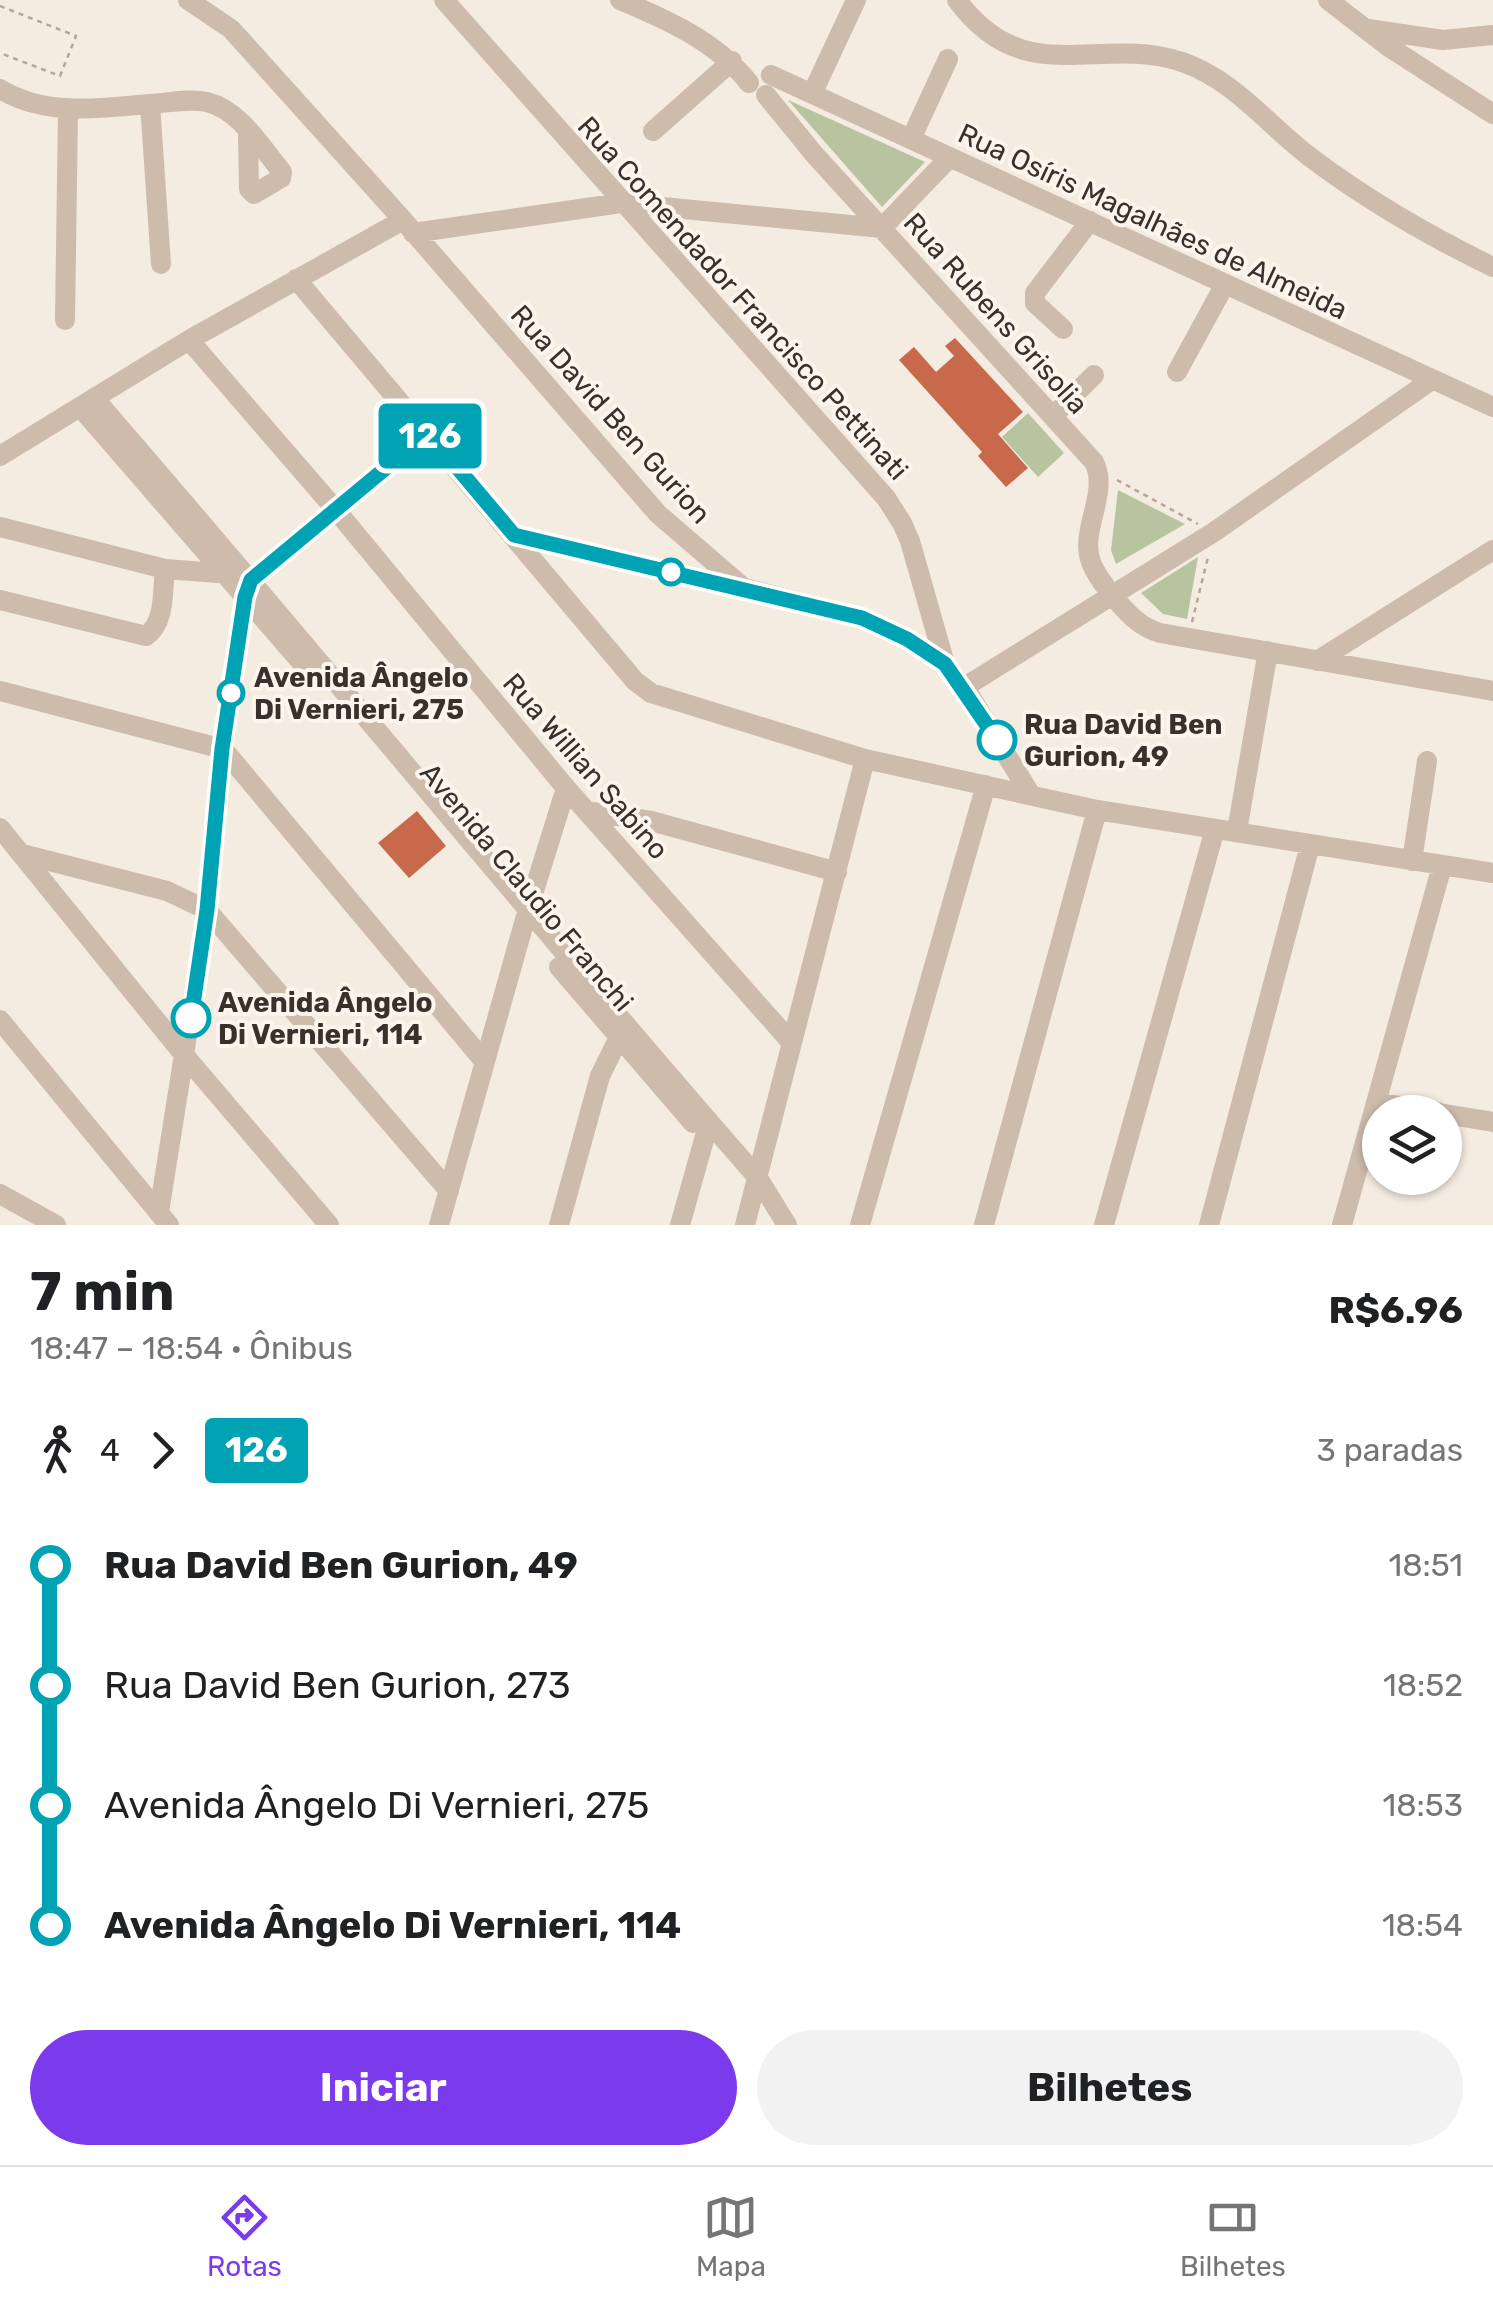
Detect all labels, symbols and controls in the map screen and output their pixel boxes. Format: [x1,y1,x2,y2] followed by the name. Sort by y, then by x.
[571,110,915,487] street label: Rua Comendador Francisco Pettinati
[953,117,1353,326] street label: Rua Osíris Magalhães de Almeida
[897,206,1095,421] street label: Rua Rubens Grisolia
[504,298,717,530] street label: Rua David Ben Gurion
[372,404,488,468] line badge: 126
[399,415,461,457] text: 126
[658,559,684,585] unlabelled marker
[254,661,469,726] place label: Avenida Ângelo Di Vernieri, 275
[496,667,675,866] street label: Rua Willian Sabino
[218,680,244,706] marker: Avenida Ângelo Di Vernieri, 275
[1024,708,1223,773] place label: Rua David Ben Gurion, 49
[978,721,1016,759] marker: Rua David Ben Gurion, 49
[413,757,640,1018] street label: Avenida Claudio Franchi
[218,986,433,1051] place label: Avenida Ângelo Di Vernieri, 114
[172,999,210,1037] marker: Avenida Ângelo Di Vernieri, 114
[1362,1095,1462,1195] map controls
[1362,1095,1462,1195] button: layers
[30,1259,175,1324] text: 7 min
[1328,1287,1463,1333] text: R$6.96
[30,1329,353,1367] text: 18:47 – 18:54 · Ônibus
[30,1423,85,1478] icon: walk
[135,1423,190,1478] icon: forward
[225,1429,288,1471] text: 126
[100,1431,120,1469] text: 4
[1317,1431,1463,1469] text: 3 paradas
[104,1542,578,1588] text: Rua David Ben Gurion, 49
[1389,1546,1463,1584] text: 18:51
[104,1662,571,1708] text: Rua David Ben Gurion, 273
[1383,1666,1463,1704] text: 18:52
[104,1782,649,1828] text: Avenida Ângelo Di Vernieri, 275
[1383,1786,1463,1824] text: 18:53
[104,1902,681,1948] text: Avenida Ângelo Di Vernieri, 114
[1382,1906,1463,1944] text: 18:54
[30,2030,737,2145] button: Iniciar
[757,2030,1463,2145] button: Bilhetes
[207,2190,282,2283] tab: Rotas
[696,2190,766,2283] tab: Mapa
[1180,2190,1286,2283] tab: Bilhetes

